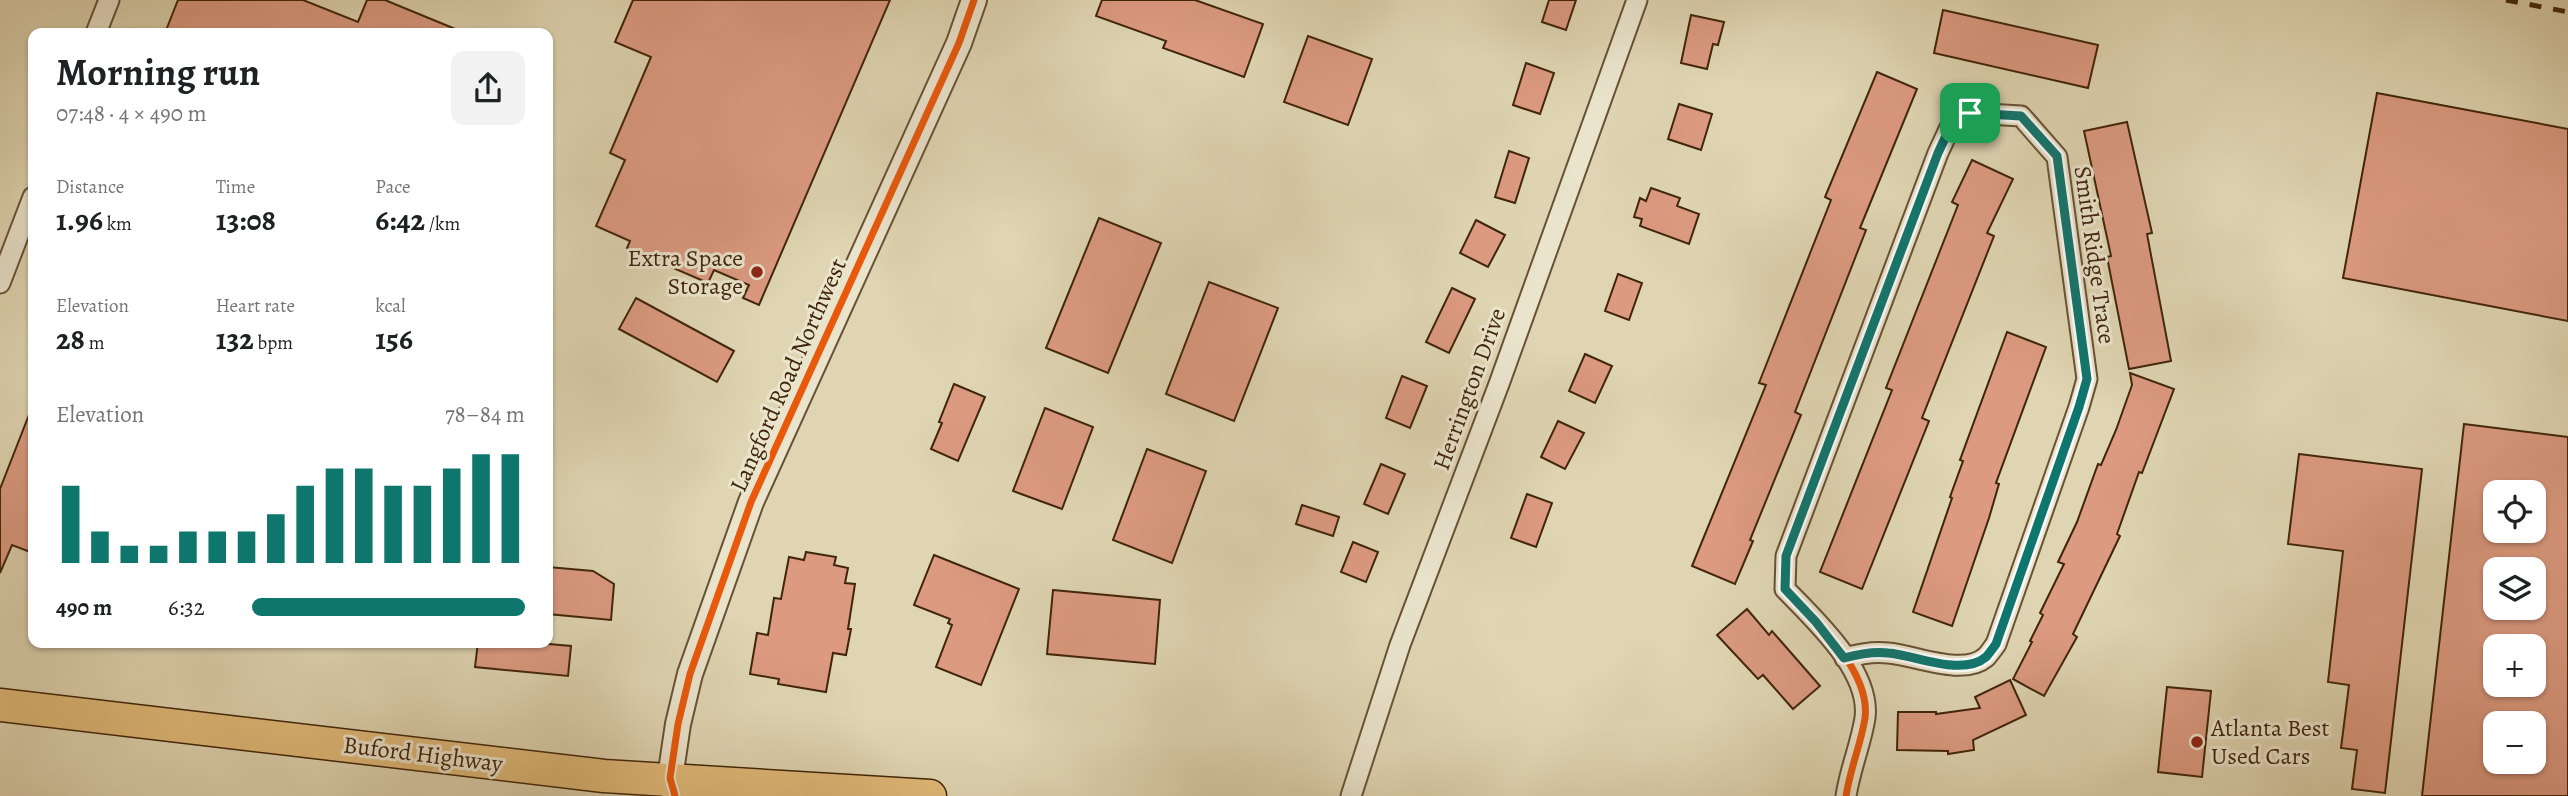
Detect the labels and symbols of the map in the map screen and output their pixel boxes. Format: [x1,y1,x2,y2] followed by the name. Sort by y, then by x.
[1940,83,2000,143] pin
[2067,164,2123,346] street label: Smith Ridge Trace
[627,242,743,302] place label: Extra Space Storage
[722,253,854,497] street label: Langford Road Northwest
[749,264,765,280] marker: Extra Space Storage
[1425,303,1513,475] street label: Herrington Drive
[2210,712,2329,772] place label: Atlanta Best Used Cars
[341,728,505,780] street label: Buford Highway
[2189,734,2205,750] marker: Atlanta Best Used Cars

